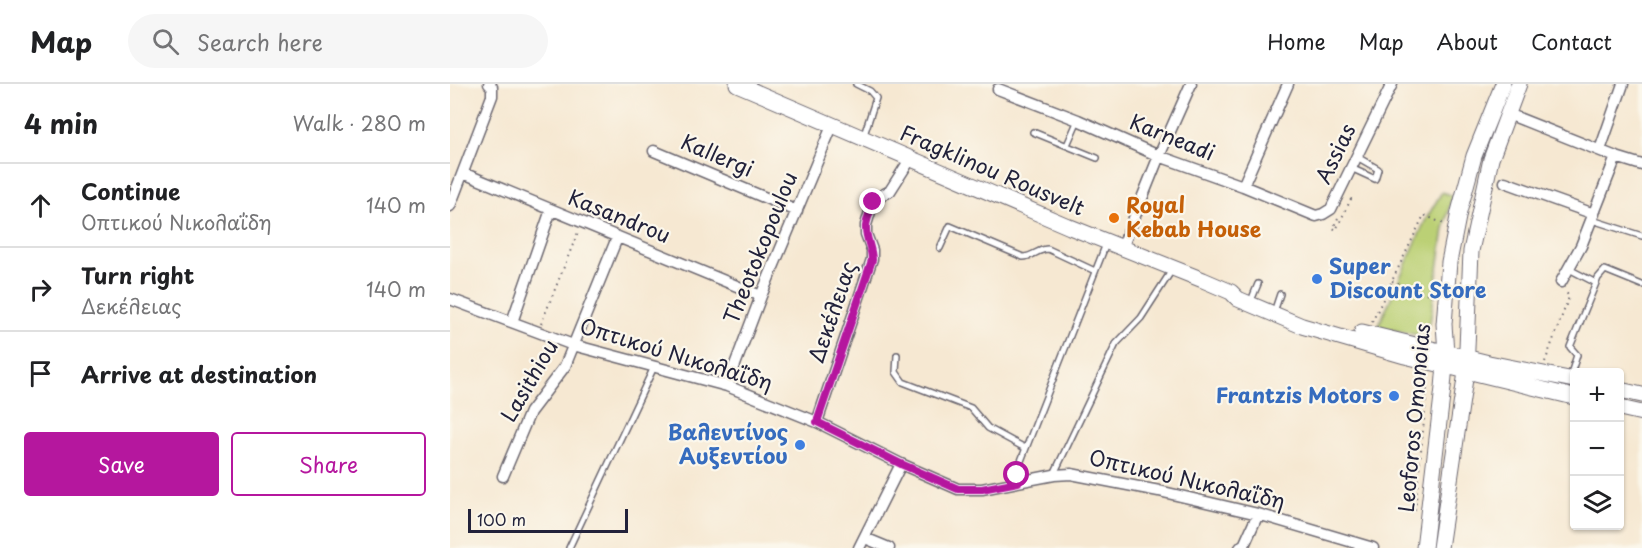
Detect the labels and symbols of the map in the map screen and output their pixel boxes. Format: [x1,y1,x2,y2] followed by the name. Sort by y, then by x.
[1125,105,1220,168] street label: Karneadi
[895,116,1090,223] street label: Fragklinou Rousvelt
[1306,118,1363,189] street label: Assias
[676,125,759,184] street label: Kallergi
[714,167,804,328] street label: Theotokopoulou
[564,180,676,250] street label: Kasandrou
[859,188,885,214] route end
[1126,188,1261,244] place label: Royal Kebab House
[1107,211,1121,225] marker: Royal Kebab House
[1329,249,1486,305] place label: Super Discount Store
[799,256,863,366] street label: Δεκέλειας
[1310,272,1324,286] marker: Super Discount Store
[576,309,777,398] street label: Οπτικού Νικολαΐδη
[1389,322,1437,514] street label: Leoforos Omonoias
[492,333,565,427] street label: Lasithiou
[1216,378,1382,410] place label: Frantzis Motors
[1387,389,1401,403] marker: Frantzis Motors
[668,415,788,471] place label: Βαλεντίνος Αυξεντίου
[793,438,807,452] marker: Βαλεντίνος Αυξεντίου
[1086,440,1289,516] street label: Οπτικού Νικολαΐδη
[1003,461,1029,487] route start
[468,506,628,534] scale bar

